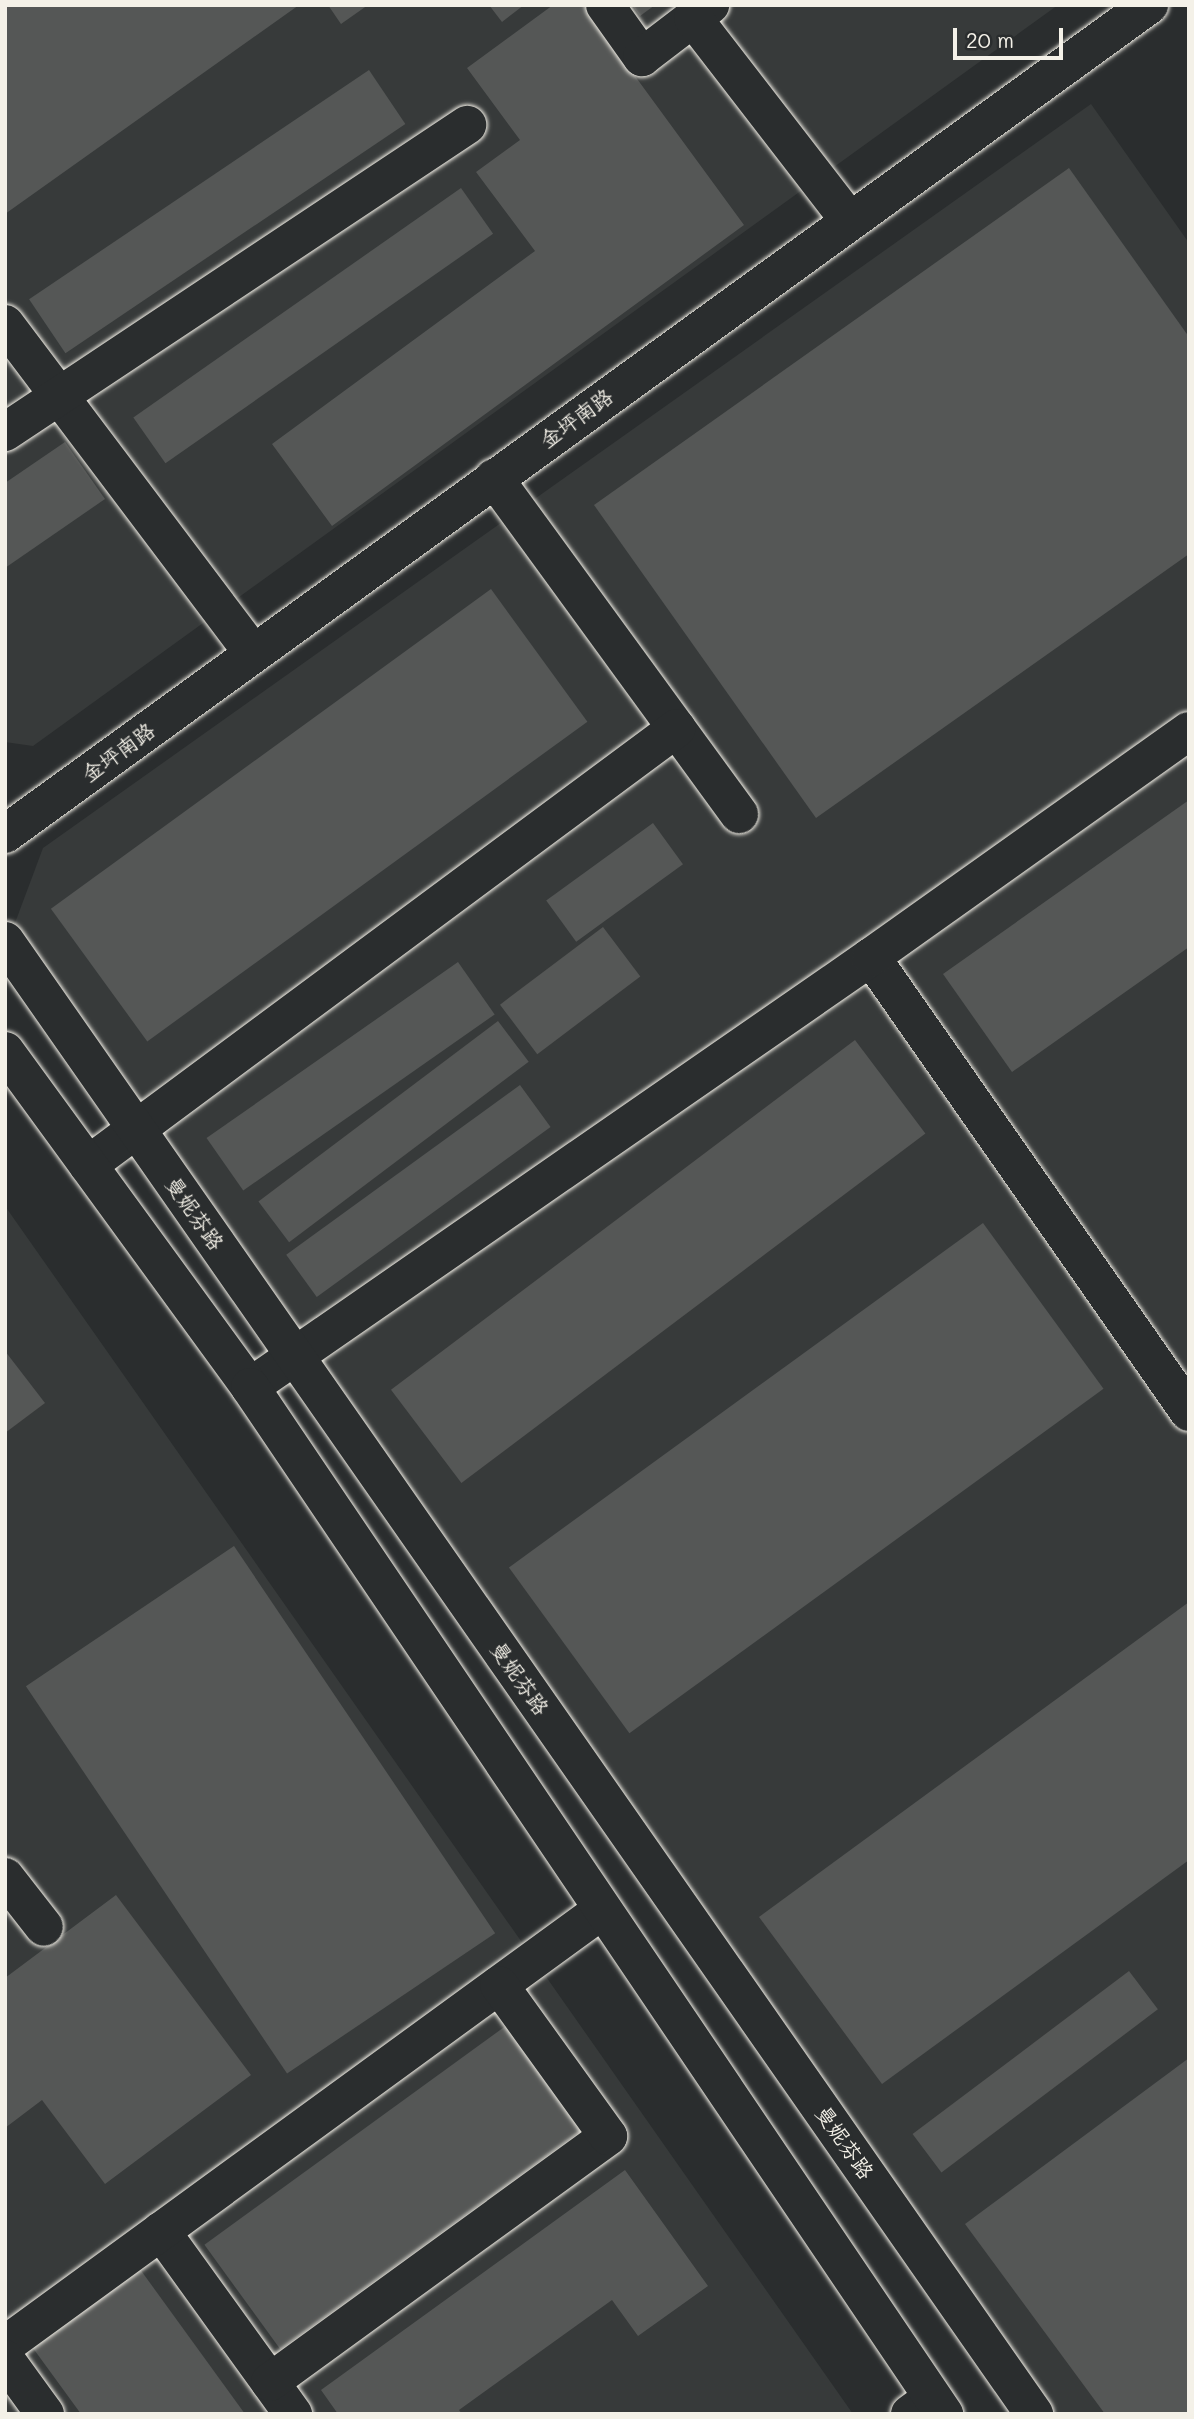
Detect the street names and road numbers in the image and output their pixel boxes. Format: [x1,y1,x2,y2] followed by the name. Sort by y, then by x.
[535,383,617,453] street label: 金坪南路
[77,717,159,787] street label: 金坪南路
[161,1171,229,1255] street label: 曼妮芬路
[486,1636,554,1720] street label: 曼妮芬路
[811,2100,879,2184] street label: 曼妮芬路

